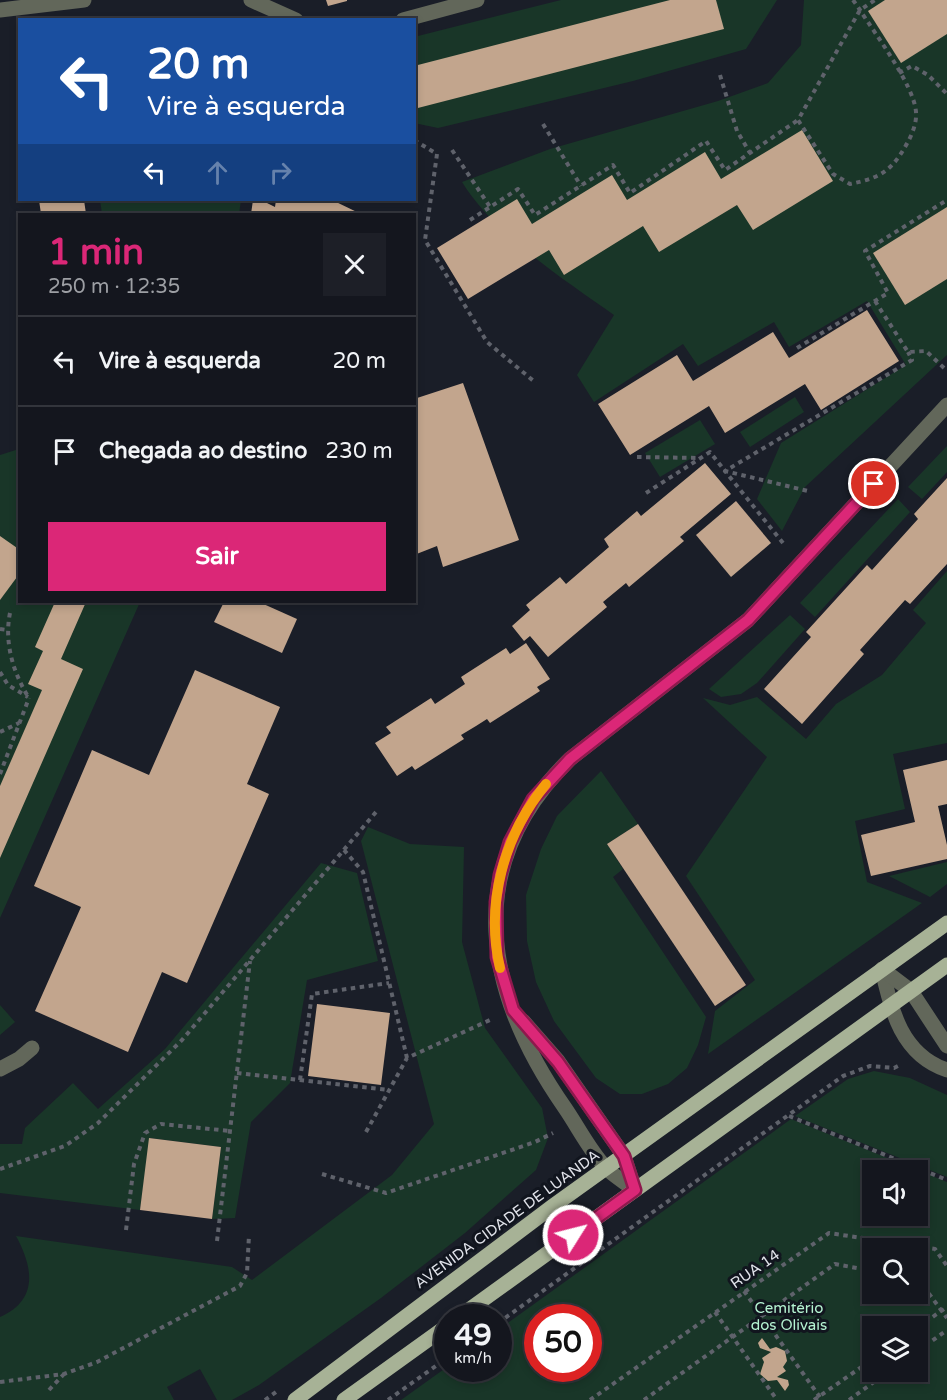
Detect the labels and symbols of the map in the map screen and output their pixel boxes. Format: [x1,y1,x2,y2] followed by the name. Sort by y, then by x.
[848,458,899,509] pin
[411,1146,603,1292] street label: AVENIDA CIDADE DE LUANDA
[541,1203,605,1267] position arrow
[727,1246,783,1292] street label: RUA 14
[751,1299,827,1334] park label: Cemitério dos Olivais
[524,1304,602,1382] speed limit sign: 50

